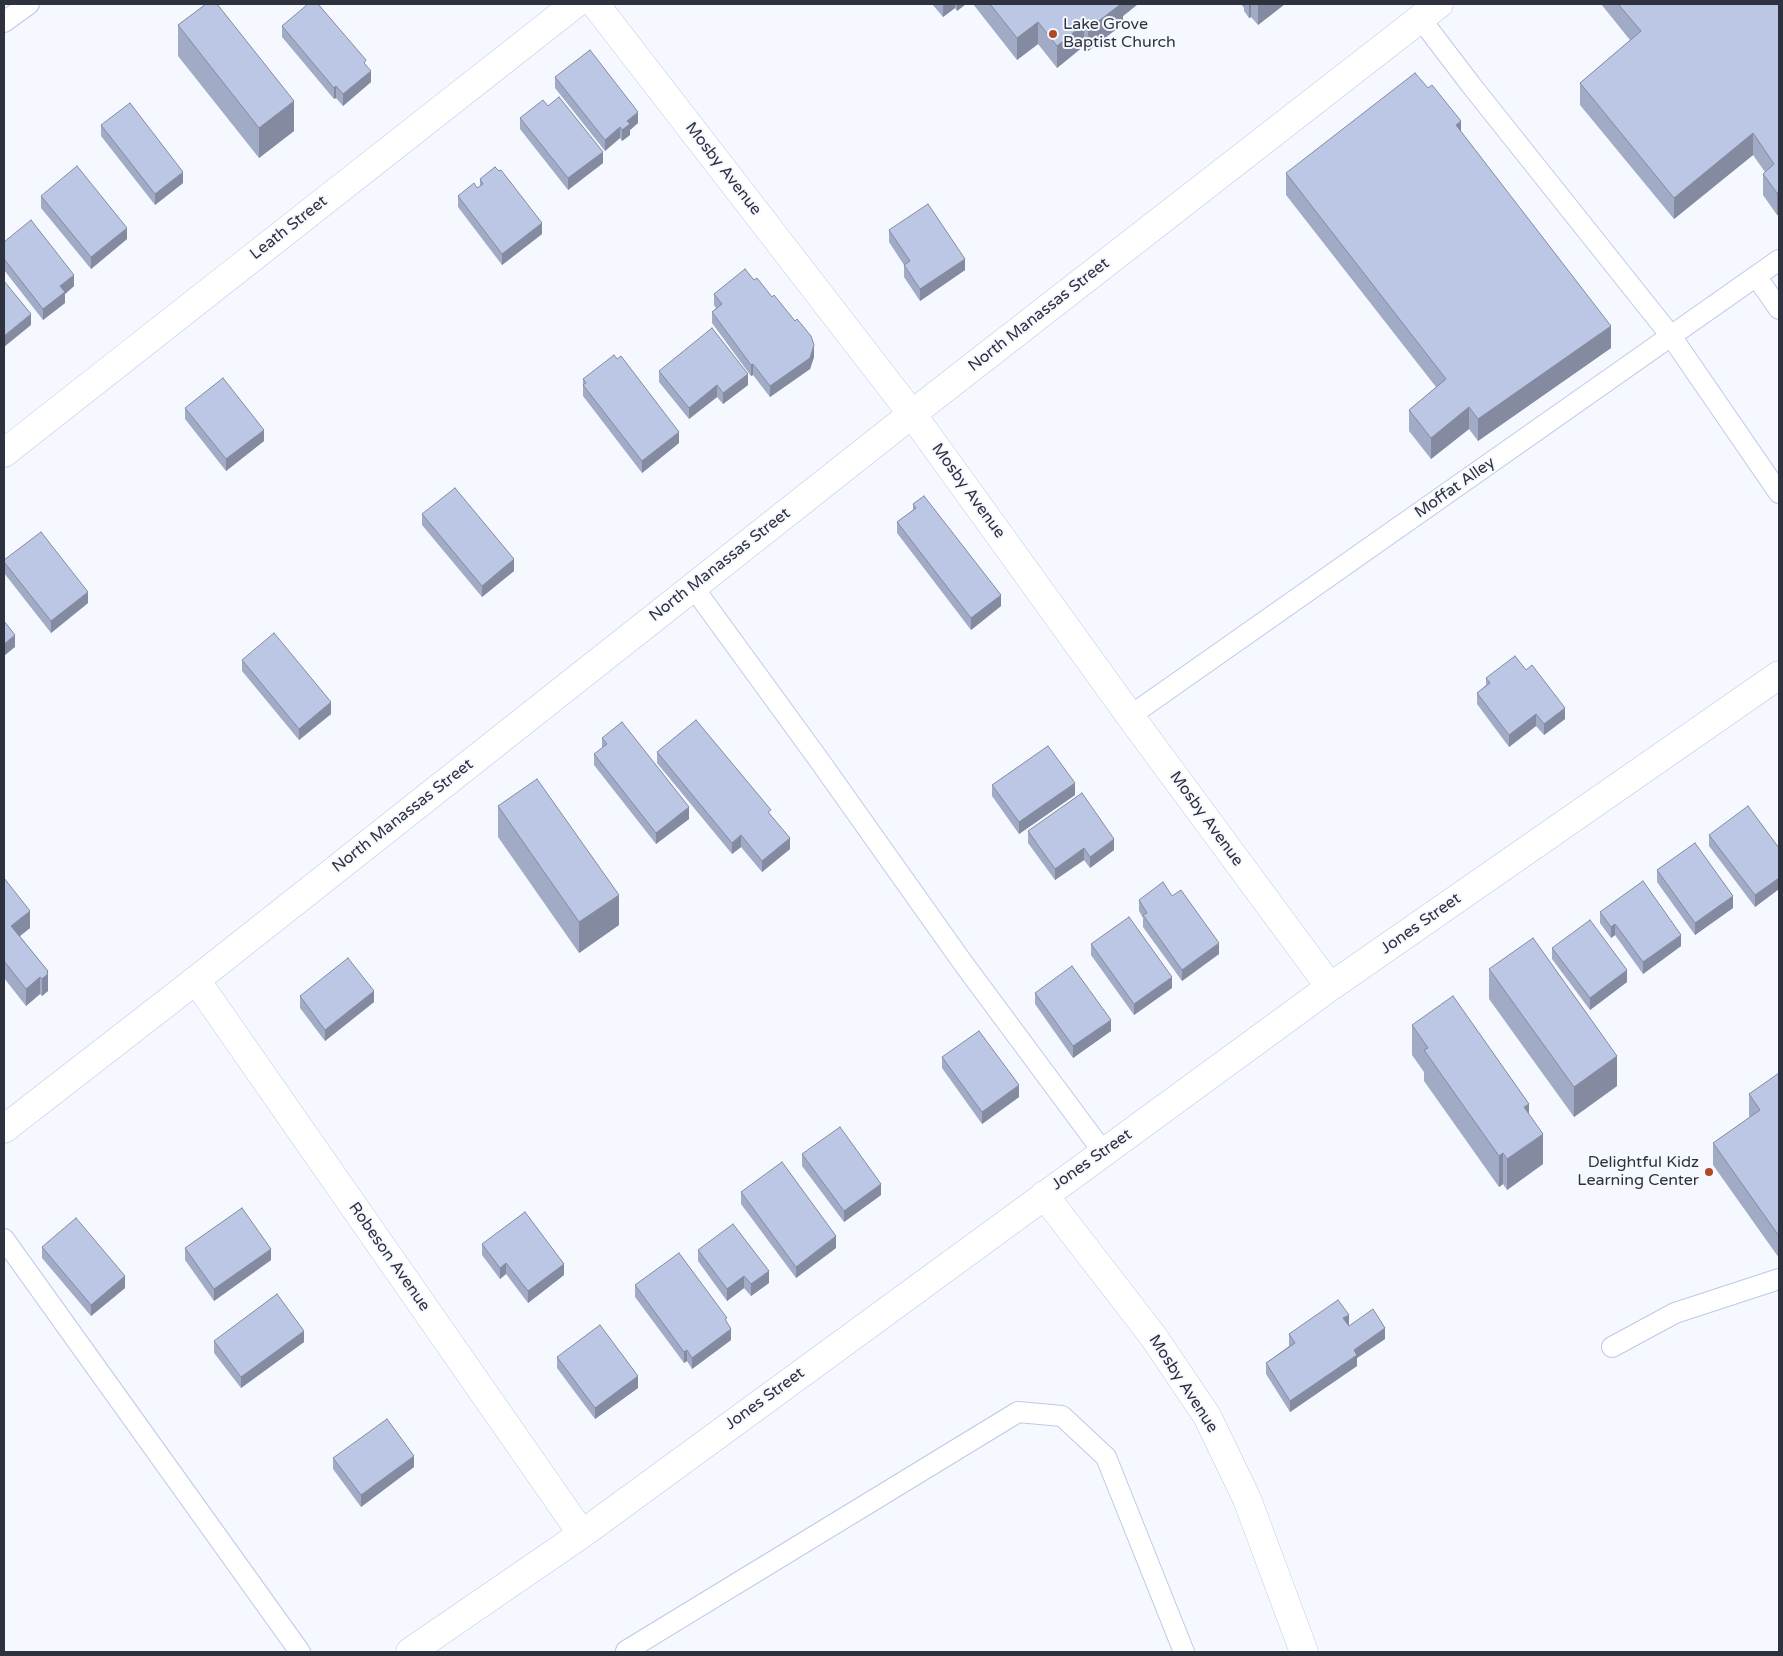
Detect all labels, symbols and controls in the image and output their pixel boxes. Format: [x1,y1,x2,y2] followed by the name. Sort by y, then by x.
[1063,15,1176,53] place label: Lake Grove Baptist Church
[1047,28,1059,40] marker: Lake Grove Baptist Church
[681,119,765,219] street label: Mosby Avenue
[247,192,331,264] street label: Leath Street
[965,254,1113,376] street label: North Manassas Street
[927,440,1009,542] street label: Mosby Avenue
[1411,453,1499,523] street label: Moffat Alley
[646,504,794,626] street label: North Manassas Street
[329,755,477,877] street label: North Manassas Street
[1165,768,1247,870] street label: Mosby Avenue
[1377,889,1465,959] street label: Jones Street
[1048,1125,1136,1195] street label: Jones Street
[1577,1153,1699,1191] place label: Delightful Kidz Learning Center
[1703,1166,1715,1178] marker: Delightful Kidz Learning Center
[344,1199,434,1315] street label: Robeson Avenue
[1144,1332,1222,1436] street label: Mosby Avenue
[722,1364,808,1434] street label: Jones Street

